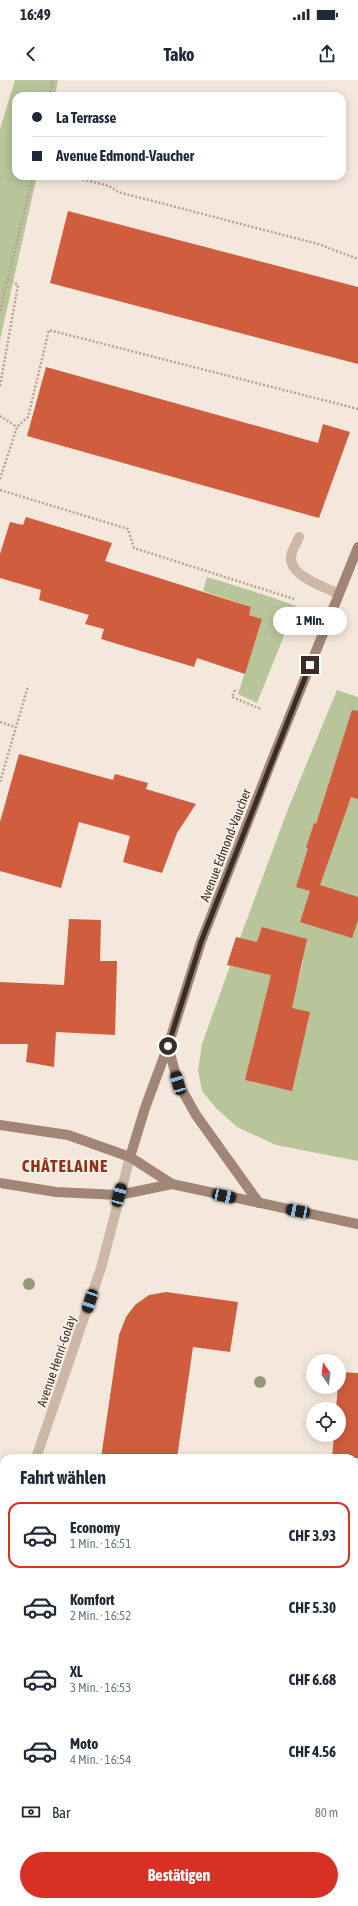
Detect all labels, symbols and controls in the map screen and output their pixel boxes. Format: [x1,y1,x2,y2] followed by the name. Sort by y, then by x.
[20,6,51,23] text: 16:49
[20,43,42,65] icon: back
[316,43,338,65] icon: share
[163,44,195,65] text: Tako
[56,109,116,126] text: La Terrasse
[56,147,194,164] text: Avenue Edmond-Vaucher
[273,607,347,635] callout: 1 Min.
[296,613,324,628] text: 1 Min.
[301,656,319,674] route end
[197,786,254,904] street label: Avenue Edmond-Vaucher
[159,1037,177,1055] route start
[169,1070,187,1096] car
[22,1156,108,1176] district label: CHÂTELAINE
[110,1182,128,1208] car
[211,1188,237,1204] car
[285,1203,311,1219] car
[81,1288,99,1314] car
[34,1313,79,1409] street label: Avenue Henri-Golay
[306,1354,346,1394] north arrow
[306,1354,346,1442] map controls
[306,1402,346,1442] button: locate
[20,1467,106,1488] text: Fahrt wählen
[22,1517,58,1553] icon: car
[70,1519,120,1536] text: Economy
[289,1527,336,1544] text: CHF 3.93
[70,1536,131,1551] text: 1 Min. · 16:51
[22,1589,58,1625] icon: car
[70,1591,115,1608] text: Komfort
[289,1599,336,1616] text: CHF 5.30
[70,1608,131,1623] text: 2 Min. · 16:52
[22,1661,58,1697] icon: car
[70,1663,83,1680] text: XL
[289,1671,336,1688] text: CHF 6.68
[70,1680,131,1695] text: 3 Min. · 16:53
[22,1733,58,1769] icon: car
[70,1735,98,1752] text: Moto
[289,1743,336,1760] text: CHF 4.56
[70,1752,131,1767] text: 4 Min. · 16:54
[20,1801,42,1823] icon: cash
[52,1804,71,1821] text: Bar
[315,1805,338,1820] text: 80 m
[20,1852,338,1898] button: Bestätigen

